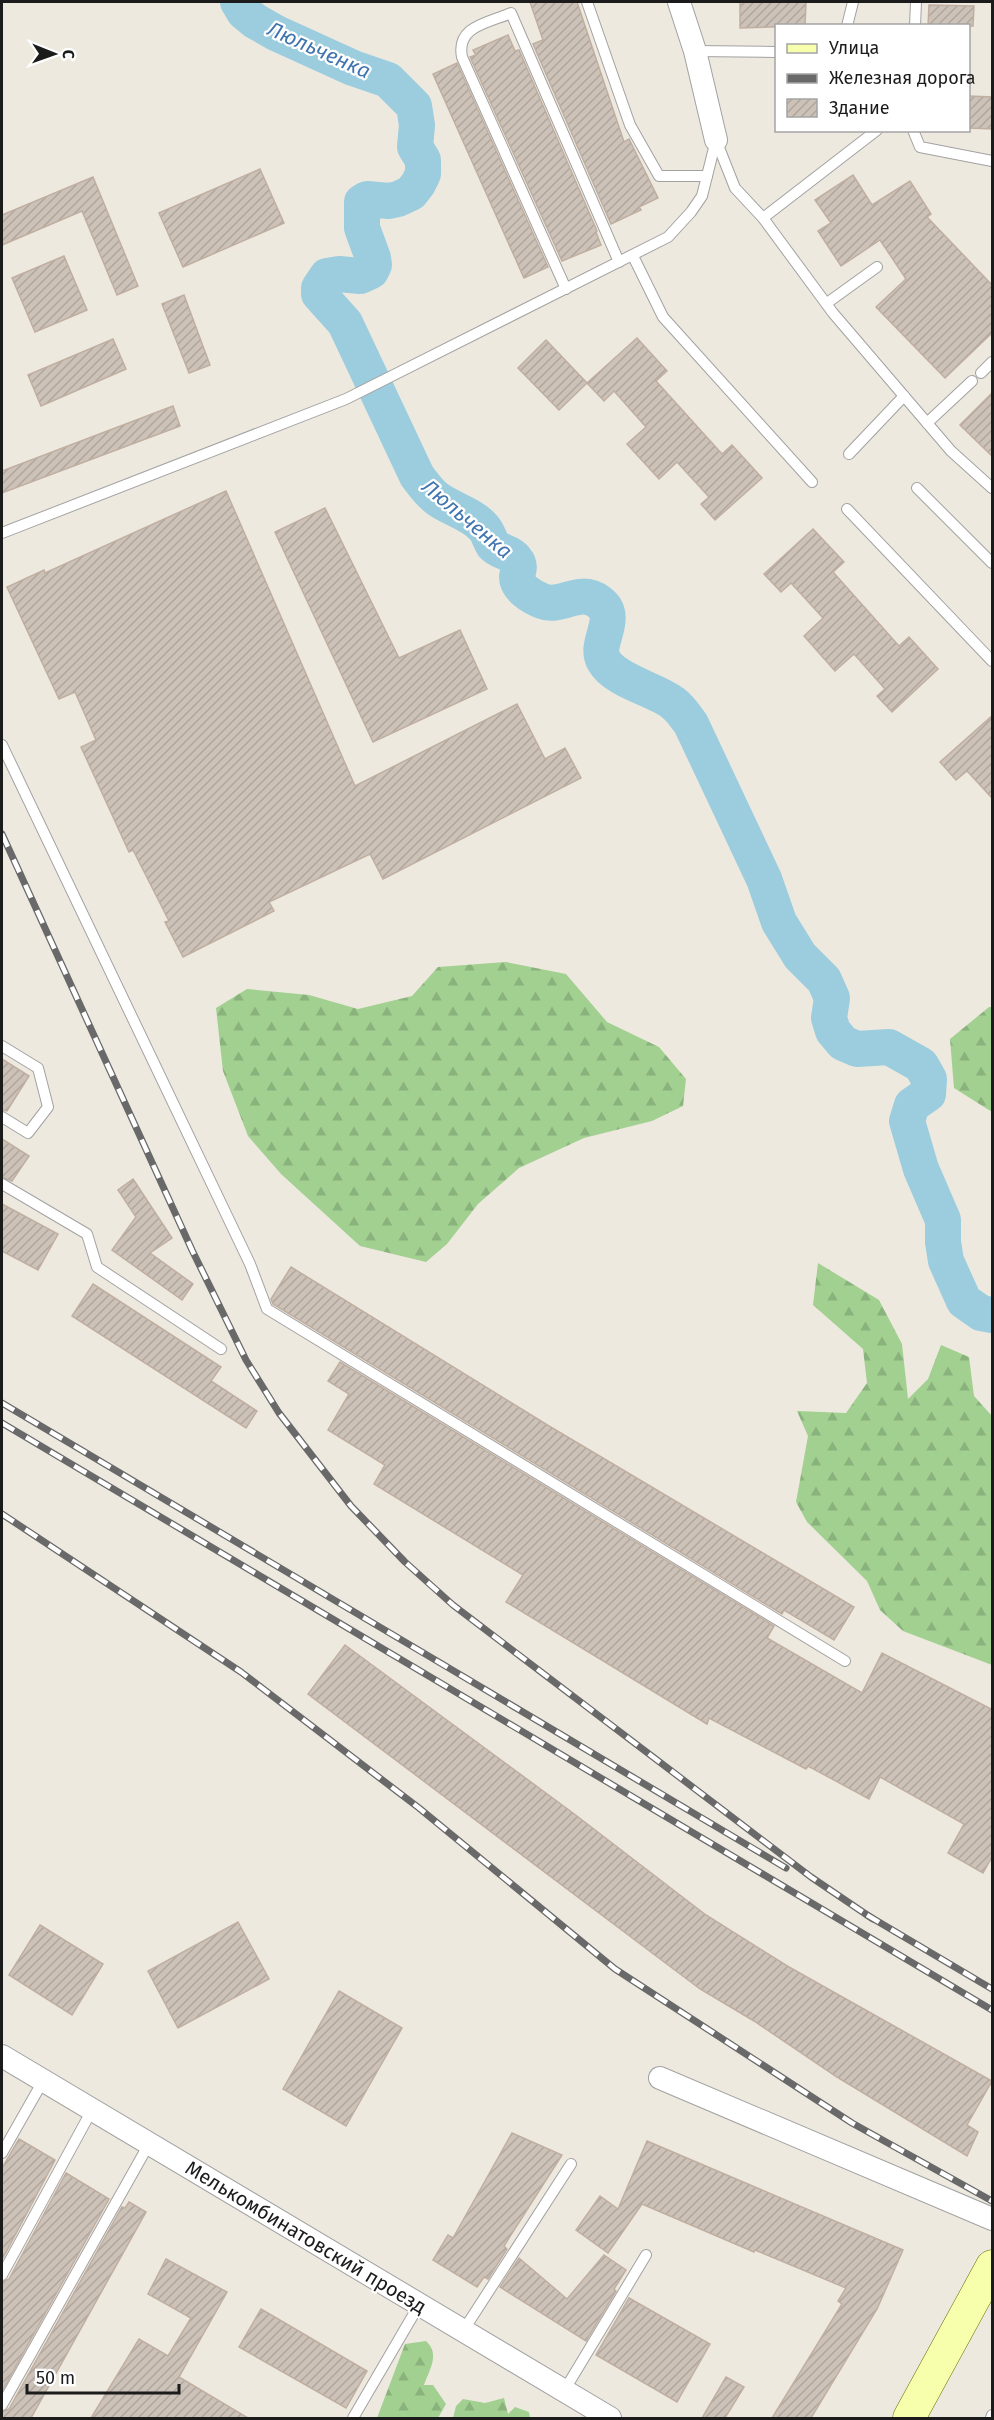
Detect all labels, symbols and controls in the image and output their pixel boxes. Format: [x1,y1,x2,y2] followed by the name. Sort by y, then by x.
[263,15,374,84] water label: Люльченка
[24,24,84,84] north arrow
[775,24,970,132] legend
[829,37,879,59] text: Улица
[59,49,78,60] text: С
[829,67,976,89] text: Железная дорога
[829,97,890,119] text: Здание
[416,473,517,564] water label: Люльченка
[181,2155,431,2319] street label: Мелькомбинатовский проезд
[27,2357,178,2395] scale bar
[36,2367,75,2389] text: 50 m

